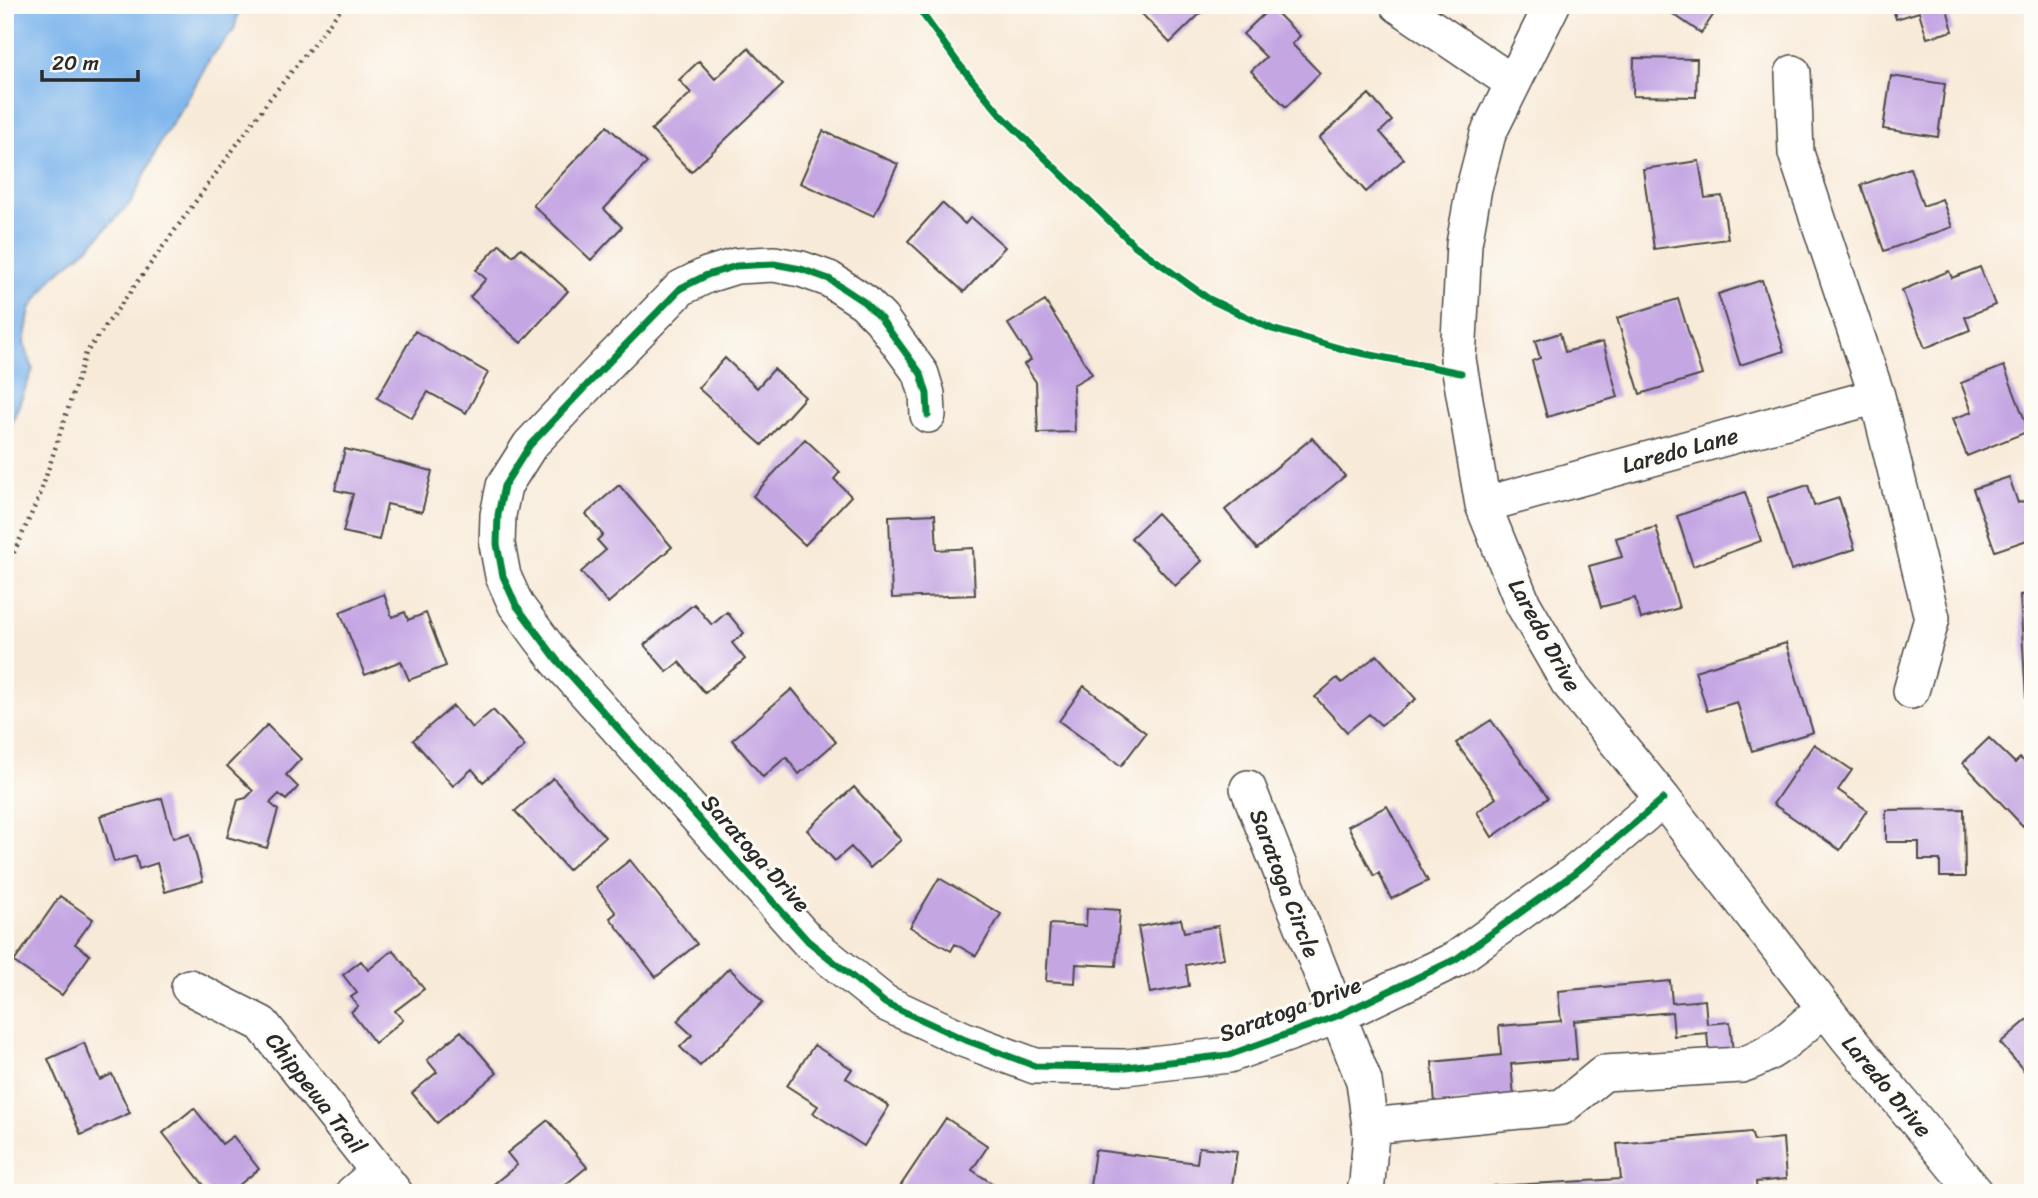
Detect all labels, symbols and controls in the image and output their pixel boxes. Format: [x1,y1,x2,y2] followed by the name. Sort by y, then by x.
[42,38,138,82] scale bar
[52,44,99,82] text: 20 m
[1617,415,1743,486] street label: Laredo Lane
[1496,571,1593,700] street label: Laredo Drive
[691,784,821,922] street label: Saratoga Drive
[1237,803,1332,964] street label: Saratoga Circle
[1213,965,1367,1054] street label: Saratoga Drive
[254,1023,377,1164] street label: Chippewa Trail
[1831,1025,1943,1147] street label: Laredo Drive

